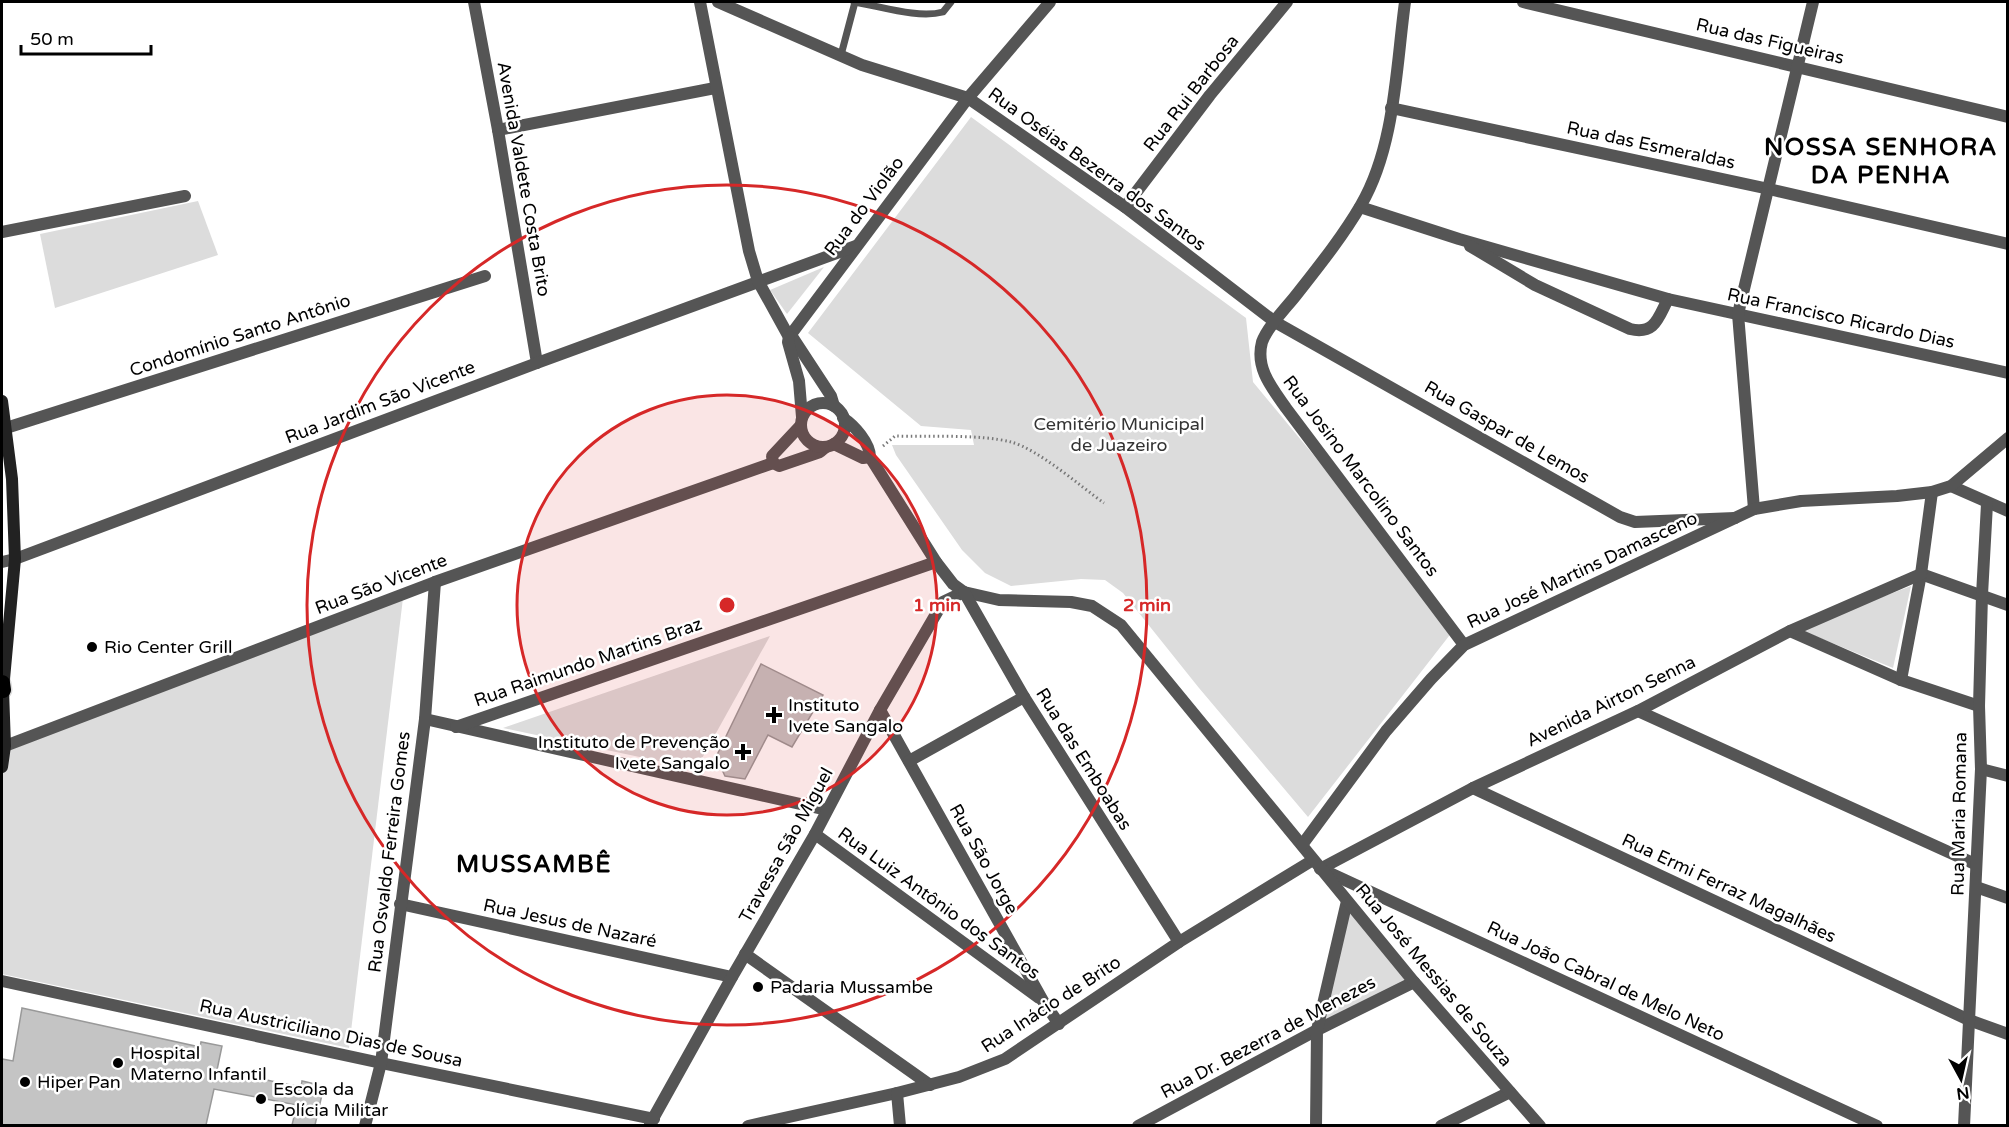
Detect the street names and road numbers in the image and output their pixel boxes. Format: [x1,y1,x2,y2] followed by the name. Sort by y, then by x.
[1694,13,1846,69] street label: Rua das Figueiras
[1139,30,1243,156] street label: Rua Rui Barbosa
[492,60,556,298] street label: Avenida Valdete Costa Brito
[984,82,1210,256] street label: Rua Oséias Bezerra dos Santos
[1565,116,1737,174] street label: Rua das Esmeraldas
[819,152,909,260] street label: Rua do Violão
[1725,283,1957,353] street label: Rua Francisco Ricardo Dias
[127,289,353,381] street label: Condomínio Santo Antônio
[282,356,478,448] street label: Rua Jardim São Vicente
[1278,371,1444,581] street label: Rua Josino Marcolino Santos
[1421,376,1593,488] street label: Rua Gaspar de Lemos
[1463,507,1701,633] street label: Rua José Martins Damasceno
[312,549,450,619] street label: Rua São Vicente
[471,613,705,711] street label: Rua Raimundo Martins Braz
[1523,650,1699,752] street label: Avenida Airton Senna
[1031,684,1137,834] street label: Rua das Emboabas
[363,730,415,974] street label: Rua Osvaldo Ferreira Gomes
[1947,732,1971,896] street label: Rua Maria Romana
[734,764,838,926] street label: Travessa São Miguel
[945,800,1023,918] street label: Rua São Jorge
[834,822,1044,984] street label: Rua Luiz Antônio dos Santos
[1618,829,1840,947] street label: Rua Ermi Ferraz Magalhães
[1351,879,1517,1071] street label: Rua José Messias de Souza
[481,894,659,952] street label: Rua Jesus de Nazaré
[1484,916,1728,1046] street label: Rua João Cabral de Melo Neto
[977,951,1125,1057] street label: Rua Inácio de Brito
[1157,971,1379,1103] street label: Rua Dr. Bezerra de Menezes
[197,994,465,1072] street label: Rua Austriciliano Dias de Sousa

